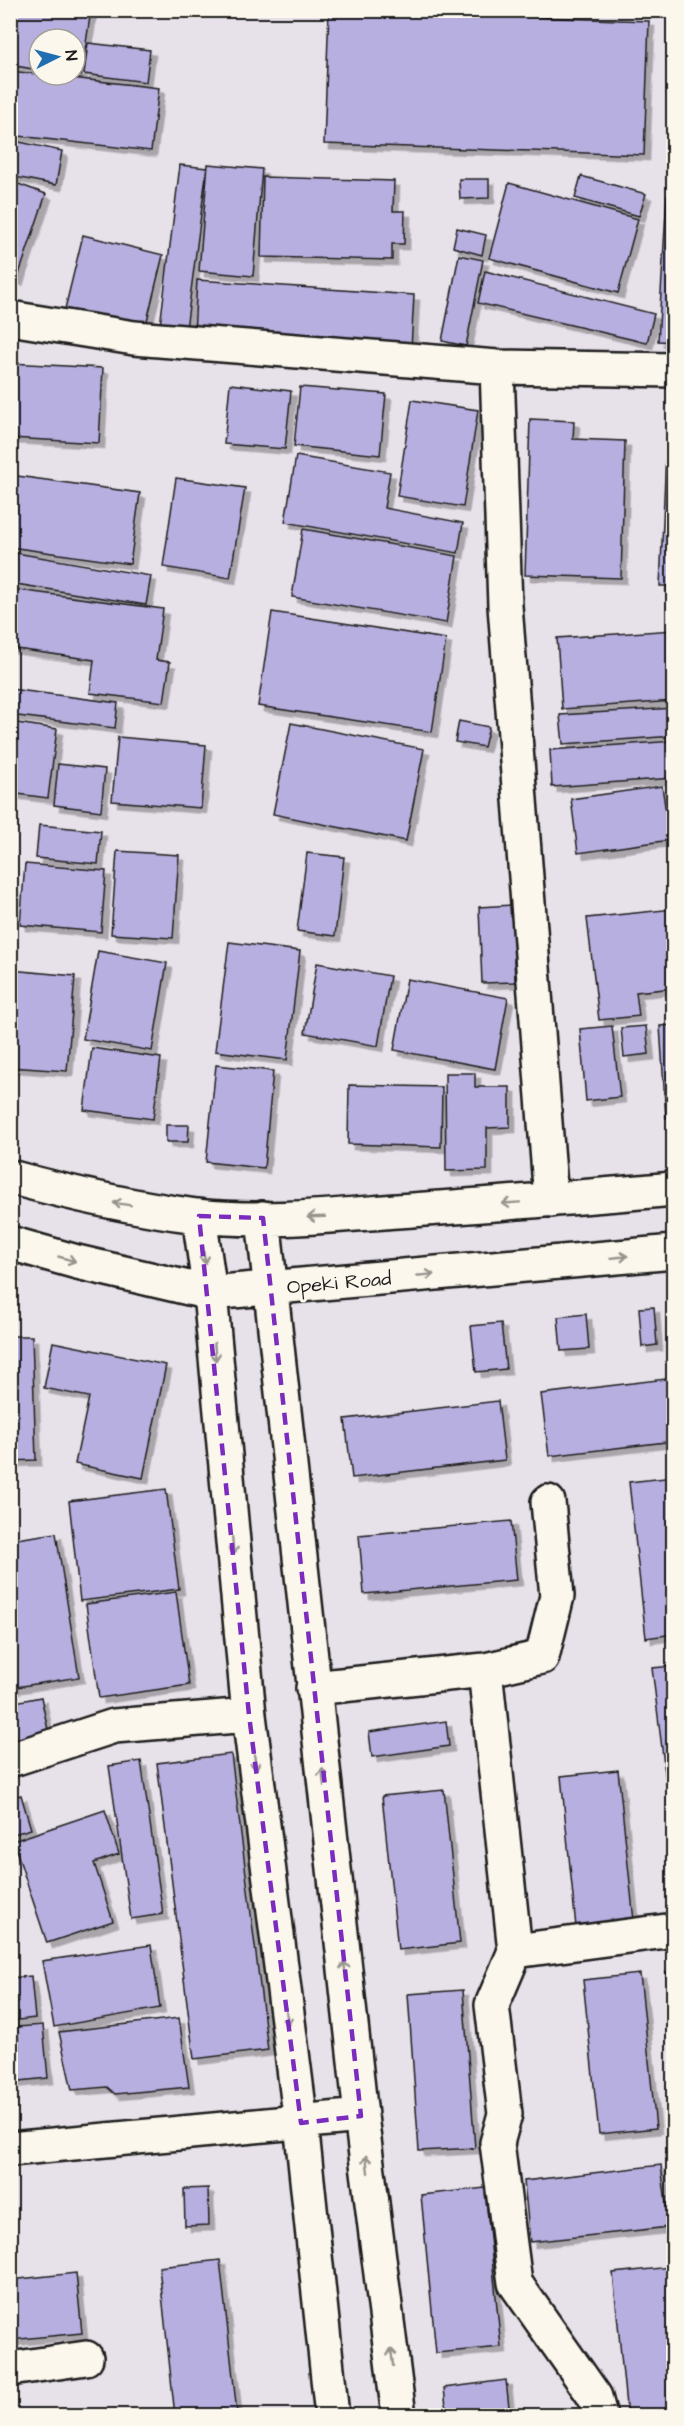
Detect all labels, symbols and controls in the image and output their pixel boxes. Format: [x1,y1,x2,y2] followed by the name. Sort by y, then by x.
[27,27,87,87] north arrow
[59,49,82,62] text: N
[113,1198,132,1209] one-way arrow
[501,1198,521,1209] one-way arrow
[307,1211,327,1222] one-way arrow
[199,1244,210,1264] one-way arrow
[609,1251,629,1262] one-way arrow
[57,1254,76,1265] one-way arrow
[286,1264,392,1302] street label: Opeki Road
[415,1269,434,1280] one-way arrow
[210,1341,221,1361] one-way arrow
[228,1535,239,1555] one-way arrow
[250,1750,261,1770] one-way arrow
[317,1767,328,1787] one-way arrow
[339,1961,350,1981] one-way arrow
[282,2006,293,2026] one-way arrow
[362,2155,373,2174] one-way arrow
[386,2348,397,2368] one-way arrow

